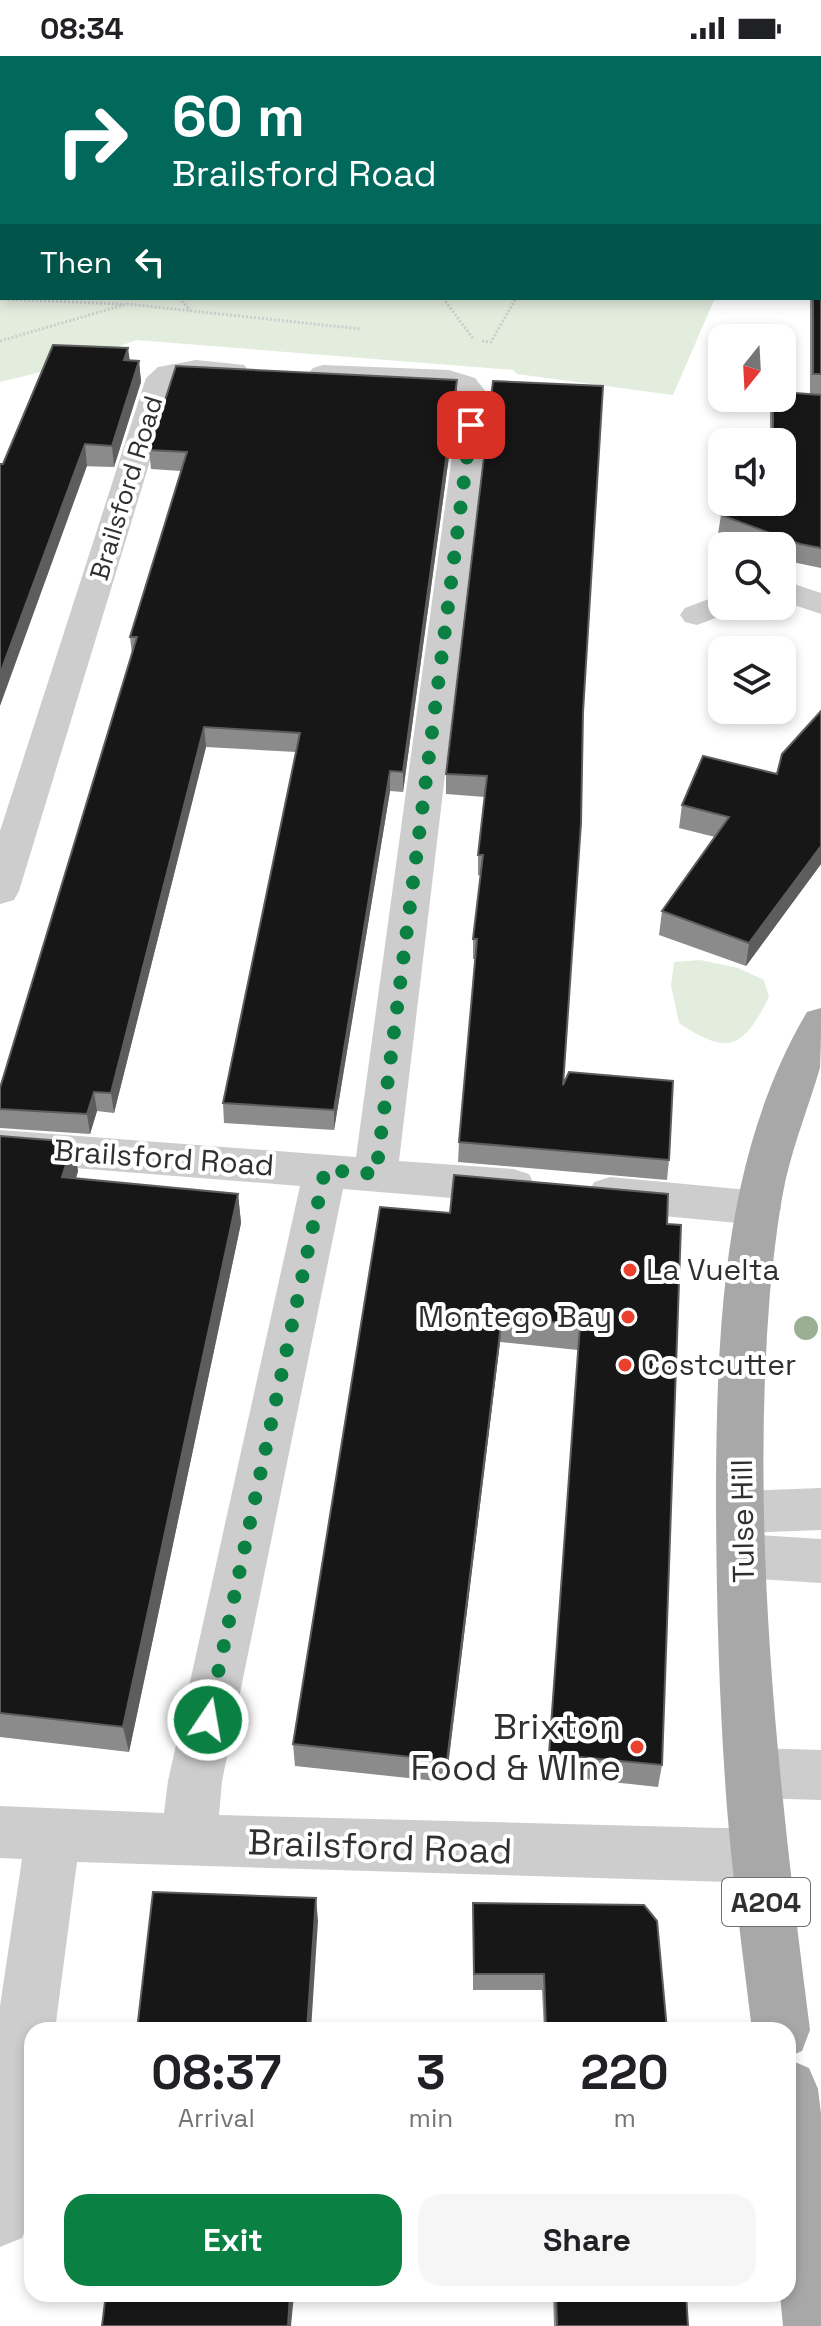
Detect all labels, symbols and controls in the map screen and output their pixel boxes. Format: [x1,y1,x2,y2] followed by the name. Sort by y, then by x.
[40,9,124,48] text: 08:34
[172,81,305,152] text: 60 m
[40,88,144,192] icon: right
[172,151,437,197] text: Brailsford Road
[128,240,172,284] icon: left
[40,243,112,282] text: Then
[708,324,796,412] north arrow
[708,324,796,724] map controls
[437,391,505,459] pin
[82,392,170,584] street label: Brailsford Road
[449,403,493,447] icon: arrive
[708,428,796,516] button: sound
[708,532,796,620] button: search
[708,636,796,724] button: layers
[53,1130,275,1185] street label: Brailsford Road
[646,1250,780,1289] place label: La Vuelta
[621,1261,639,1279] marker: La Vuelta
[418,1297,612,1336] place label: Montego Bay
[619,1308,637,1326] marker: Montego Bay
[641,1345,796,1384] place label: Costcutter
[616,1356,634,1374] marker: Costcutter
[722,1459,763,1583] street label: Tulse Hill
[166,1678,250,1762] position arrow
[410,1704,621,1791] place label: Brixton Food & WIne
[628,1738,646,1756] marker: Brixton Food & WIne
[247,1819,513,1875] street label: Brailsford Road
[722,1878,810,1926] road number: A204
[151,2042,281,2103] text: 08:37
[416,2042,446,2103] text: 3
[581,2042,669,2103] text: 220
[178,2101,255,2135] text: Arrival
[409,2101,453,2135] text: min
[613,2101,636,2135] text: m
[64,2194,402,2286] button: Exit
[418,2194,756,2286] button: Share

